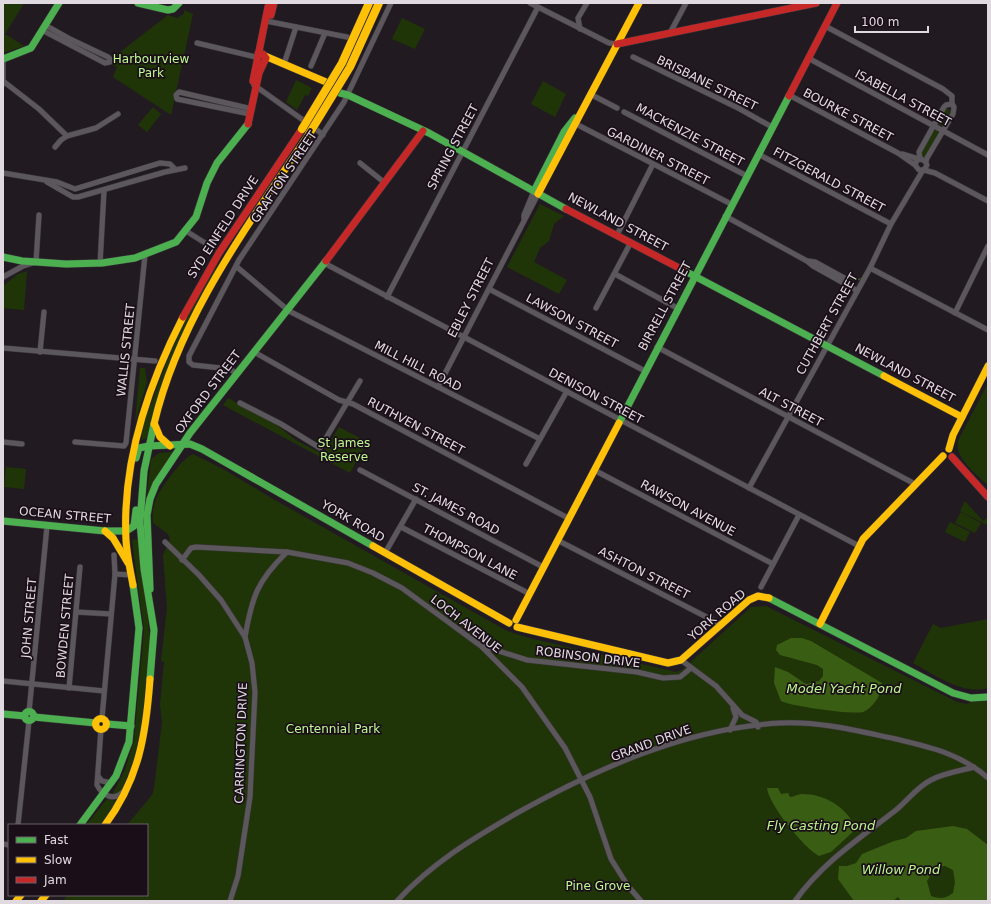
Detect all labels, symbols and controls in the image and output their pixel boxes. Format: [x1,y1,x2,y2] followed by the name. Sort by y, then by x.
[855,8,928,34] scale bar
[861,15,899,29] text: 100 m
[113,52,189,80] park label: Harbourview Park
[654,53,760,114] street label: BRISBANE STREET
[853,67,954,130] street label: ISABELLA STREET
[801,85,896,145] street label: BOURKE STREET
[425,101,482,192] street label: SPRING STREET
[634,101,747,170] street label: MACKENZIE STREET
[604,124,712,188] street label: GARDINER STREET
[248,128,320,225] street label: GRAFTON STREET
[771,145,888,216] street label: FITZGERALD STREET
[185,173,261,281] street label: SYD EINFELD DRIVE
[566,190,671,255] street label: NEWLAND STREET
[445,255,497,340] street label: EBLEY STREET
[636,258,695,353] street label: BIRRELL STREET
[793,270,861,377] street label: CUTHBERT STREET
[524,291,621,351] street label: LAWSON STREET
[114,302,138,397] street label: WALLIS STREET
[372,338,464,394] street label: MILL HILL ROAD
[853,341,958,406] street label: NEWLAND STREET
[172,347,244,436] street label: OXFORD STREET
[546,365,646,427] street label: DENISON STREET
[757,384,826,430] street label: ALT STREET
[365,395,467,458] street label: RUTHVEN STREET
[318,436,370,464] park label: St James Reserve
[638,477,738,539] street label: RAWSON AVENUE
[410,480,502,538] street label: ST. JAMES ROAD
[318,497,387,545] street label: YORK ROAD
[18,504,112,526] street label: OCEAN STREET
[419,521,520,583] street label: THOMPSON LANE
[596,544,692,602] street label: ASHTON STREET
[53,573,77,679] street label: BOWDEN STREET
[18,577,40,660] street label: JOHN STREET
[685,586,748,644] street label: YORK ROAD
[428,592,504,656] street label: LOCH AVENUE
[535,644,641,670] street label: ROBINSON DRIVE
[787,681,902,696] water label: Model Yacht Pond
[232,682,250,804] street label: CARRINGTON DRIVE
[286,722,380,736] park label: Centennial Park
[609,722,693,764] street label: GRAND DRIVE
[767,818,876,833] water label: Fly Casting Pond
[8,824,148,896] legend
[44,833,68,847] text: Fast
[44,853,72,867] text: Slow
[862,862,941,877] water label: Willow Pond
[43,873,67,887] text: Jam
[566,879,630,893] park label: Pine Grove

